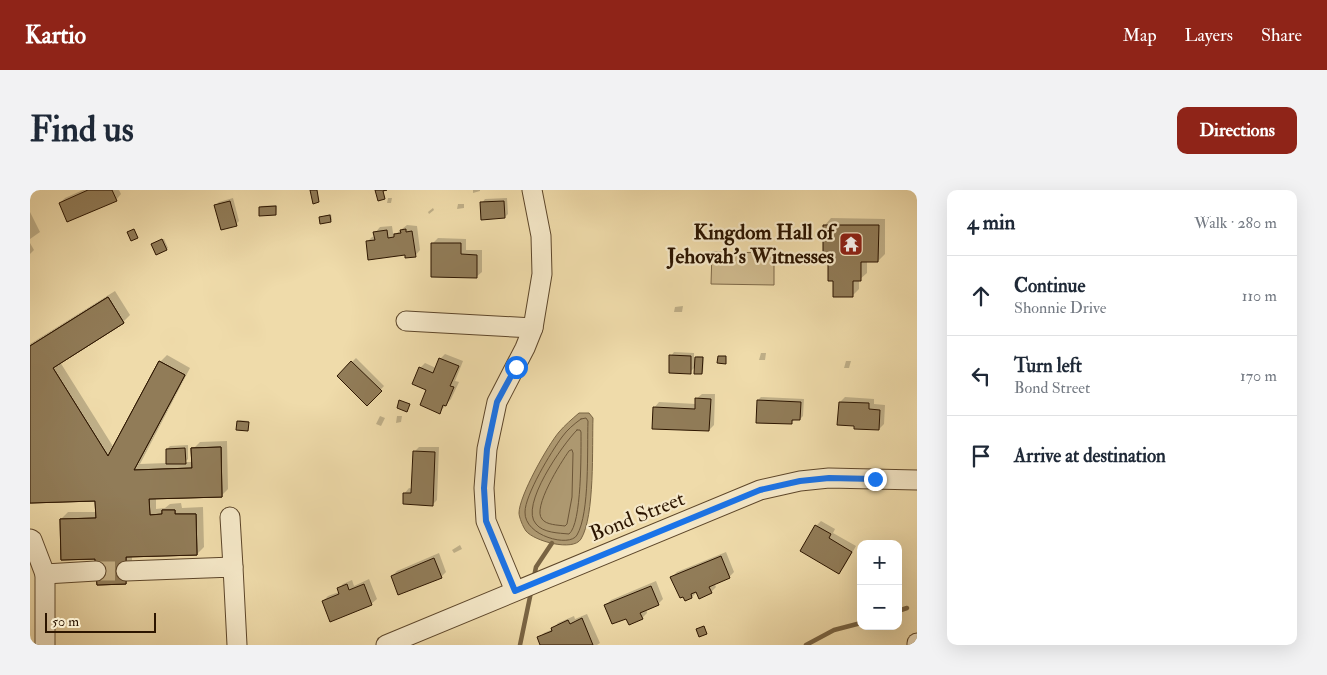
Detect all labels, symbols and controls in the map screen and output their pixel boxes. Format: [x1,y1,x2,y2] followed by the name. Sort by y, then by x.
[25,20,86,51] text: Kartio
[1123,24,1157,47] text: Map
[1185,24,1233,47] text: Layers
[1261,24,1302,47] text: Share
[1177,107,1297,154] button: Directions
[30,108,134,152] text: Find us
[967,209,1015,236] text: 4 min
[1194,213,1277,233] text: Walk · 280 m
[666,219,837,270] place label: Kingdom Hall of Jehovah’s Witnesses
[838,231,864,257] temple icon: Kingdom Hall of Jehovah’s Witnesses
[1014,274,1085,298] text: Continue
[967,282,995,310] icon: ahead
[1242,286,1277,306] text: 110 m
[1014,298,1106,318] text: Shonnie Drive
[1014,354,1082,378] text: Turn left
[505,356,528,379] route start
[967,362,995,390] icon: left
[1240,366,1277,386] text: 170 m
[1014,378,1090,398] text: Bond Street
[967,442,995,470] icon: arrive
[1014,444,1166,468] text: Arrive at destination
[864,468,887,491] route end
[586,485,689,548] street label: Bond Street
[857,540,902,630] map controls
[857,540,902,585] button: +
[857,585,902,630] button: −
[45,610,156,633] scale bar
[52,613,79,630] text: 50 m

